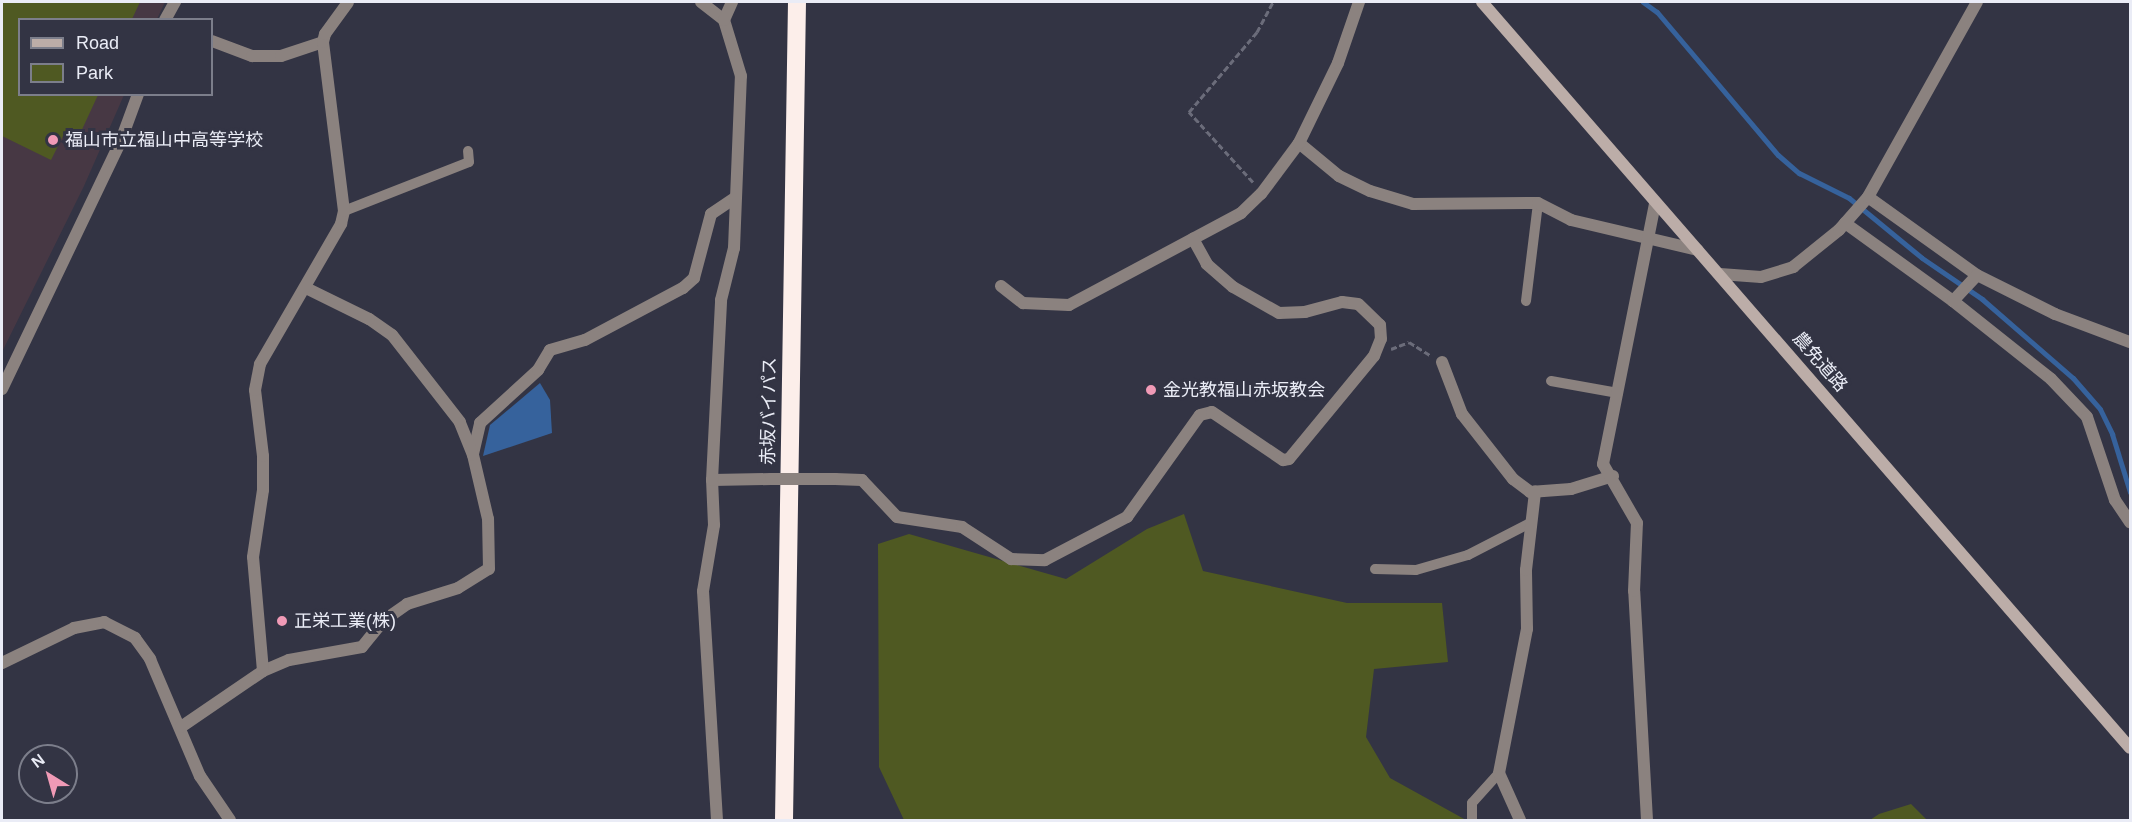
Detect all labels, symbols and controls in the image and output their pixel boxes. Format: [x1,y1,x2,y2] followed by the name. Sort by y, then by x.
[18,18,213,96] legend
[76,33,119,53] text: Road
[76,63,113,83] text: Park
[65,129,263,151] place label: 福山市立福山中高等学校
[46,133,60,147] marker: 福山市立福山中高等学校
[1788,328,1852,396] street label: 農免道路
[757,357,781,465] street label: 赤坂バイパス
[1163,379,1325,401] place label: 金光教福山赤坂教会
[1144,383,1158,397] marker: 金光教福山赤坂教会
[294,610,396,632] place label: 正栄工業(株)
[275,614,289,628] marker: 正栄工業(株)
[18,744,78,804] north arrow
[28,751,48,771] text: N

